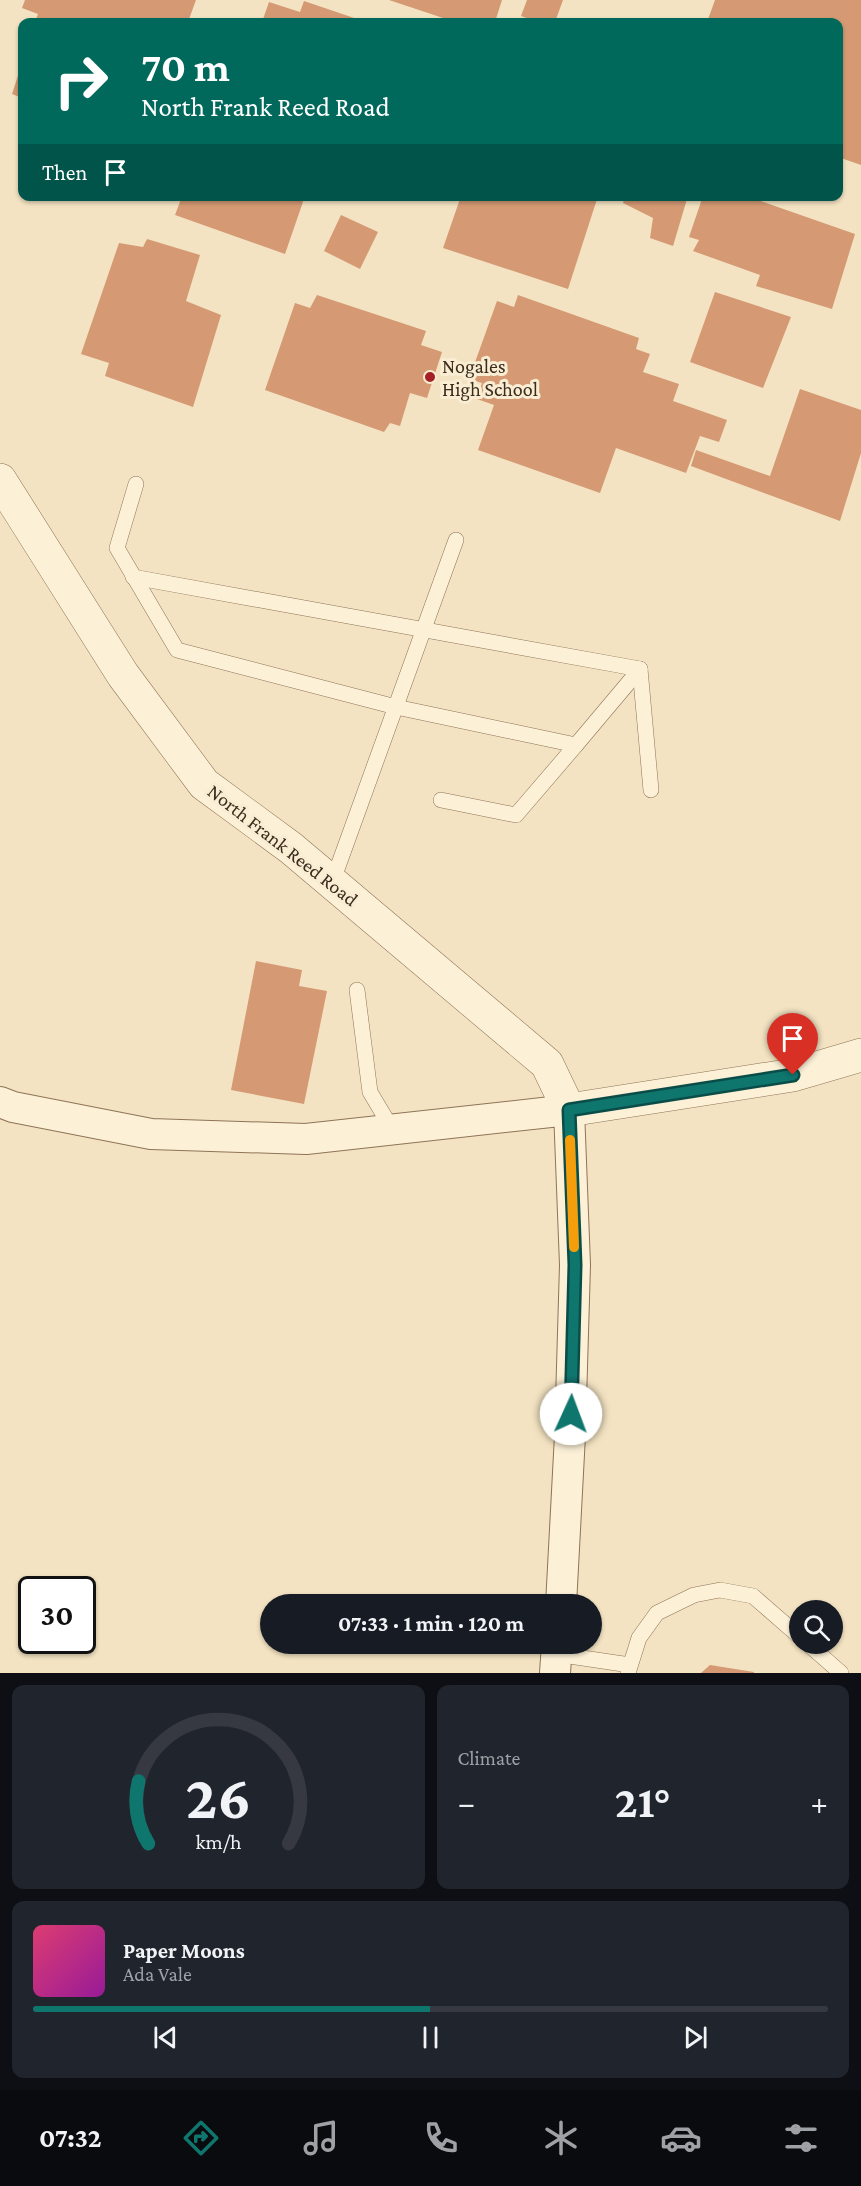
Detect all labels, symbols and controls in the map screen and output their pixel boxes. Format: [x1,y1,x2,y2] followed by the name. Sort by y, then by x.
[42,42,120,120] icon: right
[141,43,230,90] text: 70 m
[141,92,390,122] text: North Frank Reed Road
[99,156,132,189] icon: arrive
[42,160,87,185] text: Then
[442,355,538,401] place label: Nogales High School
[423,370,437,384] marker: Nogales High School
[204,780,363,911] street label: North Frank Reed Road
[767,1013,818,1075] pin
[776,1022,809,1055] icon: arrive
[539,1382,603,1446] position arrow
[18,1576,96,1654] speed limit sign: 30
[789,1600,843,1654] map controls
[789,1600,843,1654] button: search
[338,1611,524,1636] text: 07:33 · 1 min · 120 m
[458,1747,520,1769] text: Climate
[185,1762,251,1831] text: 26
[615,1777,671,1827] text: 21°
[458,1784,475,1821] text: −
[811,1784,828,1821] text: +
[195,1830,242,1854] text: km/h
[123,1938,245,1963] text: Paper Moons
[123,1963,192,1985] text: Ada Vale
[149,2021,182,2054] icon: previous
[414,2021,447,2054] icon: pause
[679,2021,712,2054] icon: next
[180,2117,222,2159] icon: directions
[300,2117,342,2159] icon: music
[420,2117,462,2159] icon: phone
[540,2117,582,2159] icon: climate
[660,2117,702,2159] icon: car
[780,2117,822,2159] icon: filters
[39,2123,102,2153] text: 07:32

